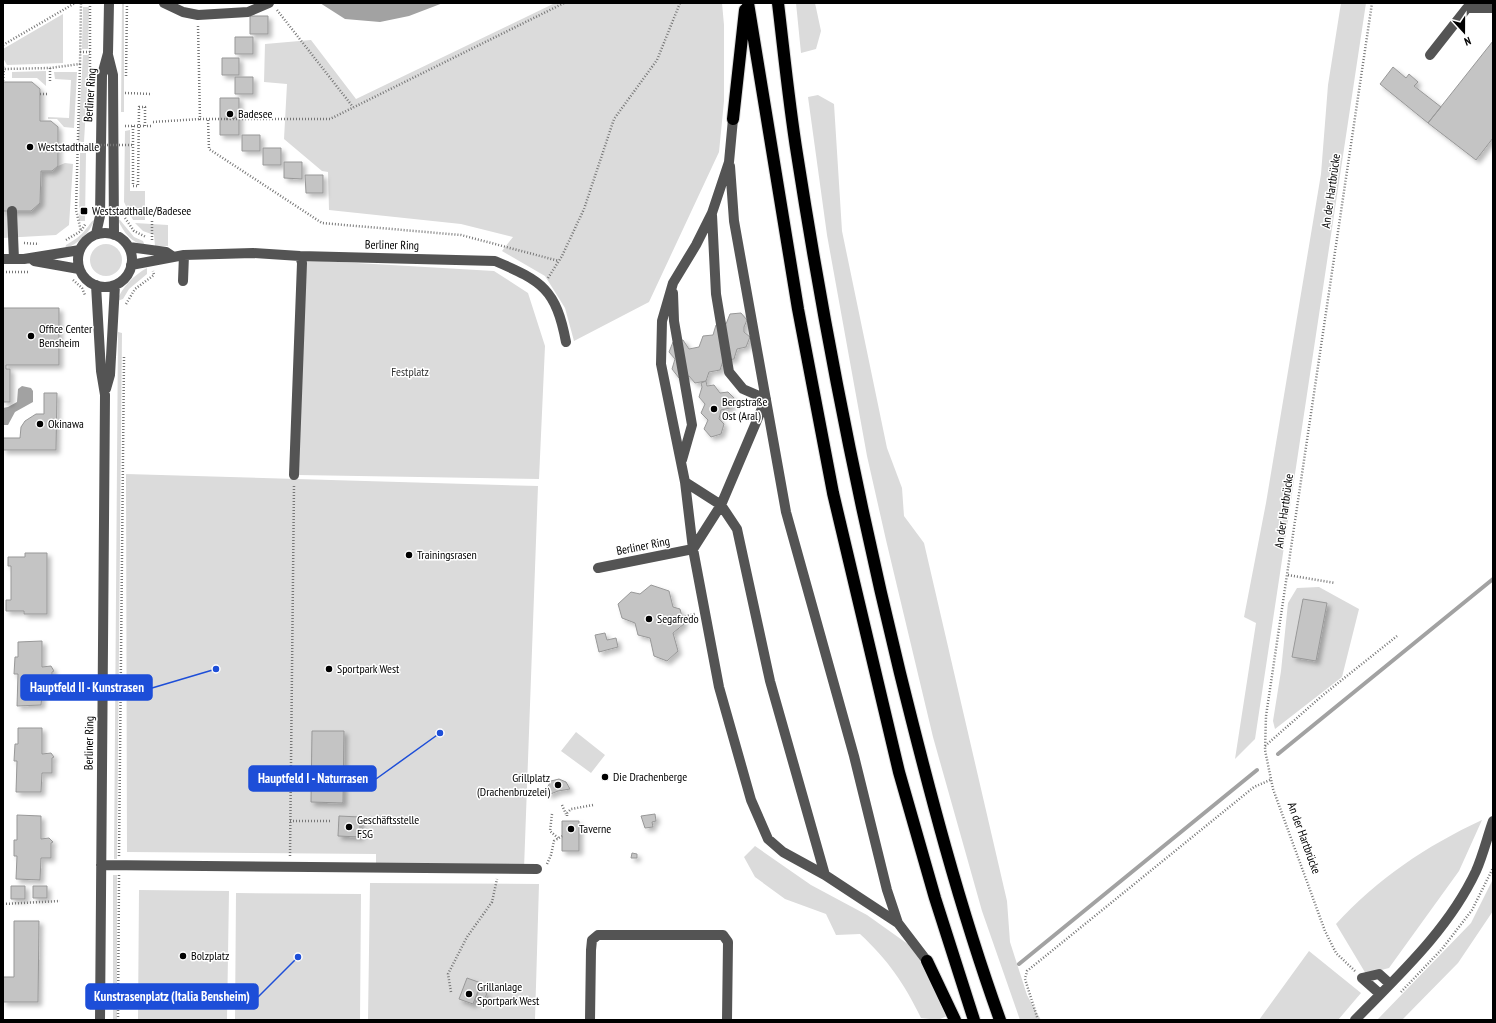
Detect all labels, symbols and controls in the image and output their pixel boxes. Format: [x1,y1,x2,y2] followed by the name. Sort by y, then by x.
[1444,12,1484,52] north arrow
[1462,34,1473,49] text: N
[80,67,99,123] street label: Berliner Ring
[238,106,273,121] place label: Badesee
[225,109,235,119] marker: Badesee
[38,139,99,154] place label: Weststadthalle
[25,142,35,152] marker: Weststadthalle
[1318,153,1343,229] street label: An der Hartbrücke
[92,203,191,218] place label: Weststadthalle/Badesee
[79,206,89,216] marker: Weststadthalle/Badesee
[365,237,419,252] street label: Berliner Ring
[39,321,93,350] place label: Office Center Bensheim
[26,331,36,341] marker: Office Center Bensheim
[391,364,429,379] park label: Festplatz
[722,394,767,423] place label: Bergstraße Ost (Aral)
[709,404,719,414] marker: Bergstraße Ost (Aral)
[48,416,84,431] place label: Okinawa
[35,419,45,429] marker: Okinawa
[1271,473,1296,549] street label: An der Hartbrücke
[615,533,671,558] street label: Berliner Ring
[417,547,477,562] place label: Trainingsrasen
[404,550,414,560] marker: Trainingsrasen
[657,611,699,626] place label: Segafredo
[644,614,654,624] marker: Segafredo
[337,661,400,676] place label: Sportpark West
[324,664,334,674] marker: Sportpark West
[21,675,152,700] callout: Hauptfeld II - Kunstrasen
[30,679,144,696] text: Hauptfeld II - Kunstrasen
[81,716,96,770] street label: Berliner Ring
[249,766,376,791] callout: Hauptfeld I - Naturrasen
[613,769,687,784] place label: Die Drachenberge
[258,770,368,787] text: Hauptfeld I - Naturrasen
[477,770,550,799] place label: Grillplatz (Drachenbruzelei)
[600,772,610,782] marker: Die Drachenberge
[553,780,563,790] marker: Grillplatz (Drachenbruzelei)
[1285,800,1324,876] street label: An der Hartbrücke
[357,812,419,841] place label: Geschäftsstelle FSG
[579,821,611,836] place label: Taverne
[344,822,354,832] marker: Geschäftsstelle FSG
[566,824,576,834] marker: Taverne
[191,948,229,963] place label: Bolzplatz
[178,951,188,961] marker: Bolzplatz
[477,979,540,1008] place label: Grillanlage Sportpark West
[86,984,258,1009] callout: Kunstrasenplatz (Italia Bensheim)
[94,988,250,1005] text: Kunstrasenplatz (Italia Bensheim)
[464,989,474,999] marker: Grillanlage Sportpark West

